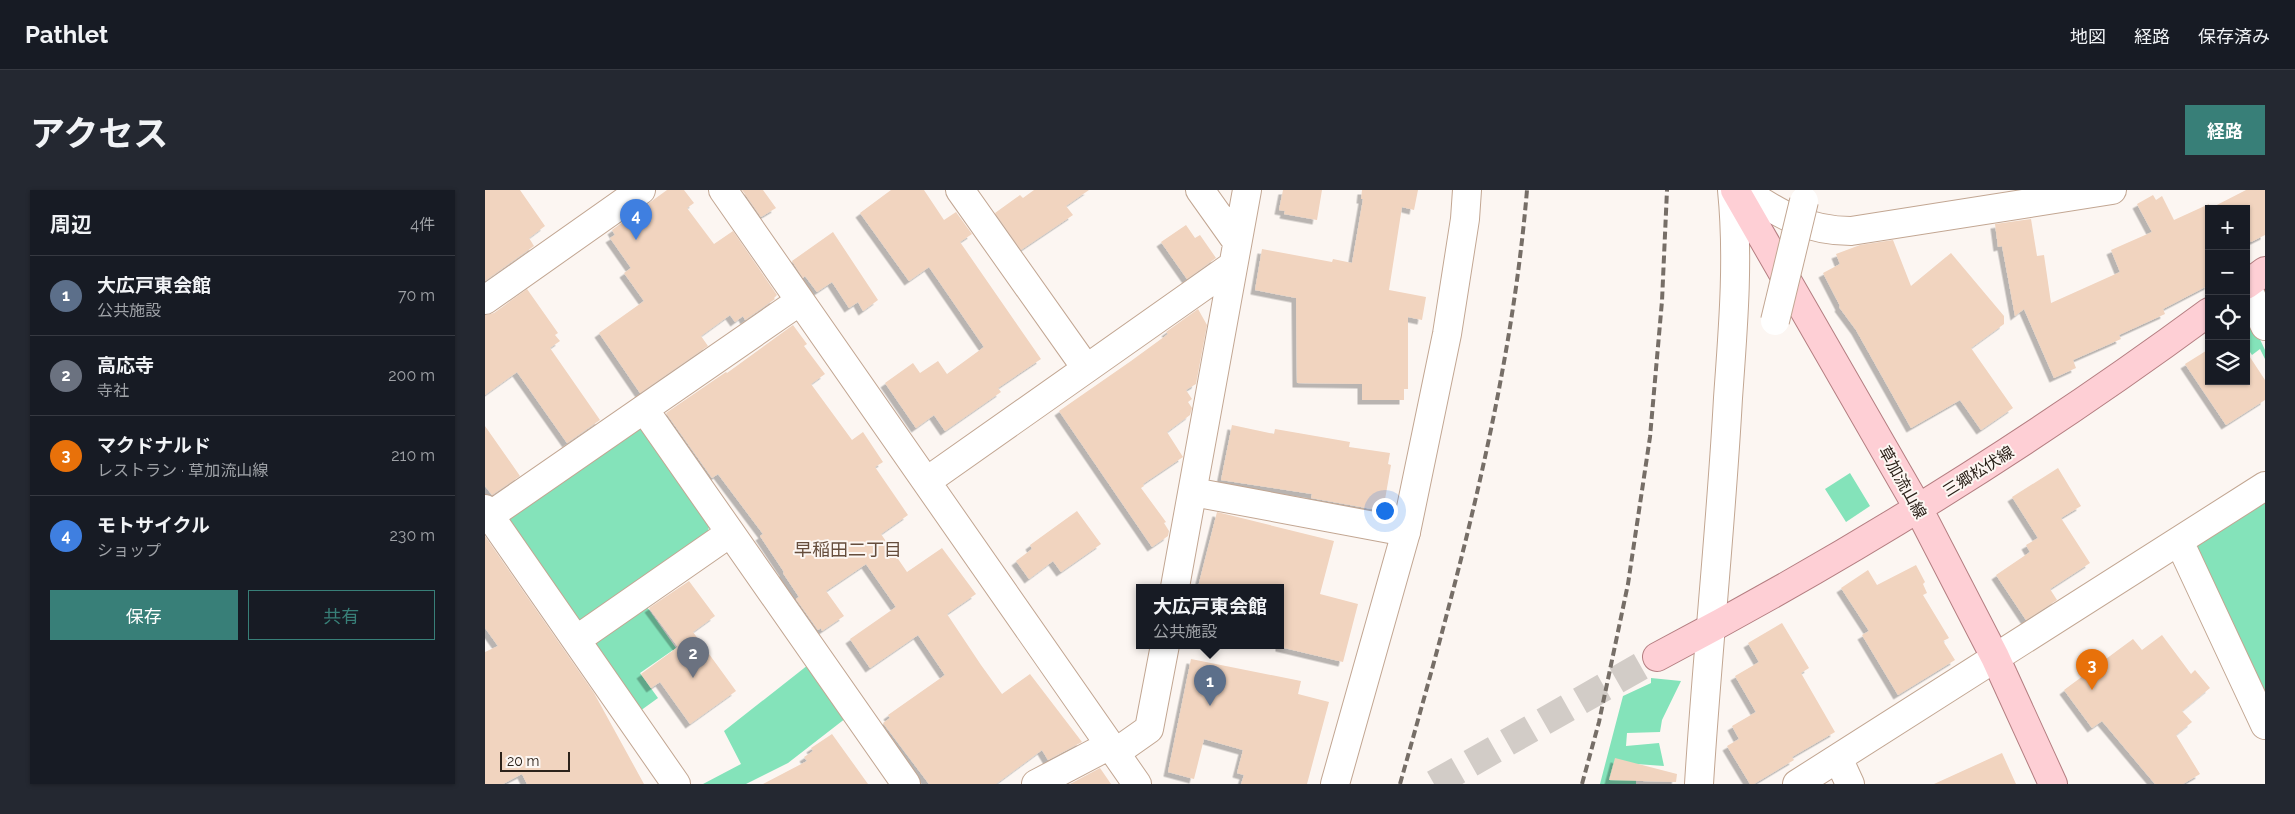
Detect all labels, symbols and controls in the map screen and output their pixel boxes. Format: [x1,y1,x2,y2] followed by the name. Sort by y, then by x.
[25,20,108,49] text: Pathlet
[2070,26,2106,47] text: 地図
[2134,26,2170,47] text: 経路
[2198,26,2270,47] text: 保存済み
[2185,105,2265,155] button: 経路
[30,113,168,154] text: アクセス
[620,199,652,240] pin: 4
[2205,205,2250,385] map controls
[2205,205,2250,250] button: +
[50,212,92,237] text: 周辺
[410,215,435,234] text: 4件
[2205,250,2250,295] button: −
[97,274,211,296] text: 大広戸東会館
[62,286,70,305] text: 1
[398,286,435,305] text: 70 m
[2205,295,2250,340] button: locate
[97,301,161,320] text: 公共施設
[2205,340,2250,385] button: layers
[97,354,154,376] text: 高応寺
[61,366,71,385] text: 2
[388,366,435,385] text: 200 m
[97,381,129,400] text: 寺社
[97,434,211,456] text: マクドナルド
[1939,442,2017,501] street label: 三郷松伏線
[1875,443,1930,522] street label: 草加流山線
[62,446,70,465] text: 3
[391,446,435,465] text: 210 m
[97,461,268,480] text: レストラン · 草加流山線
[1372,498,1398,524] your location
[97,514,210,536] text: モトサイクル
[61,526,71,545] text: 4
[390,526,435,545] text: 230 m
[794,539,902,560] district label: 早稲田二丁目
[97,541,161,560] text: ショップ
[1136,584,1284,649] popup
[50,590,238,640] button: 保存
[248,590,435,640] button: 共有
[1153,595,1267,617] text: 大広戸東会館
[1153,622,1217,641] text: 公共施設
[677,637,709,678] pin: 2
[2076,649,2108,690] pin: 3
[1194,665,1226,706] pin: 1
[500,749,570,772] scale bar
[507,753,539,769] text: 20 m

